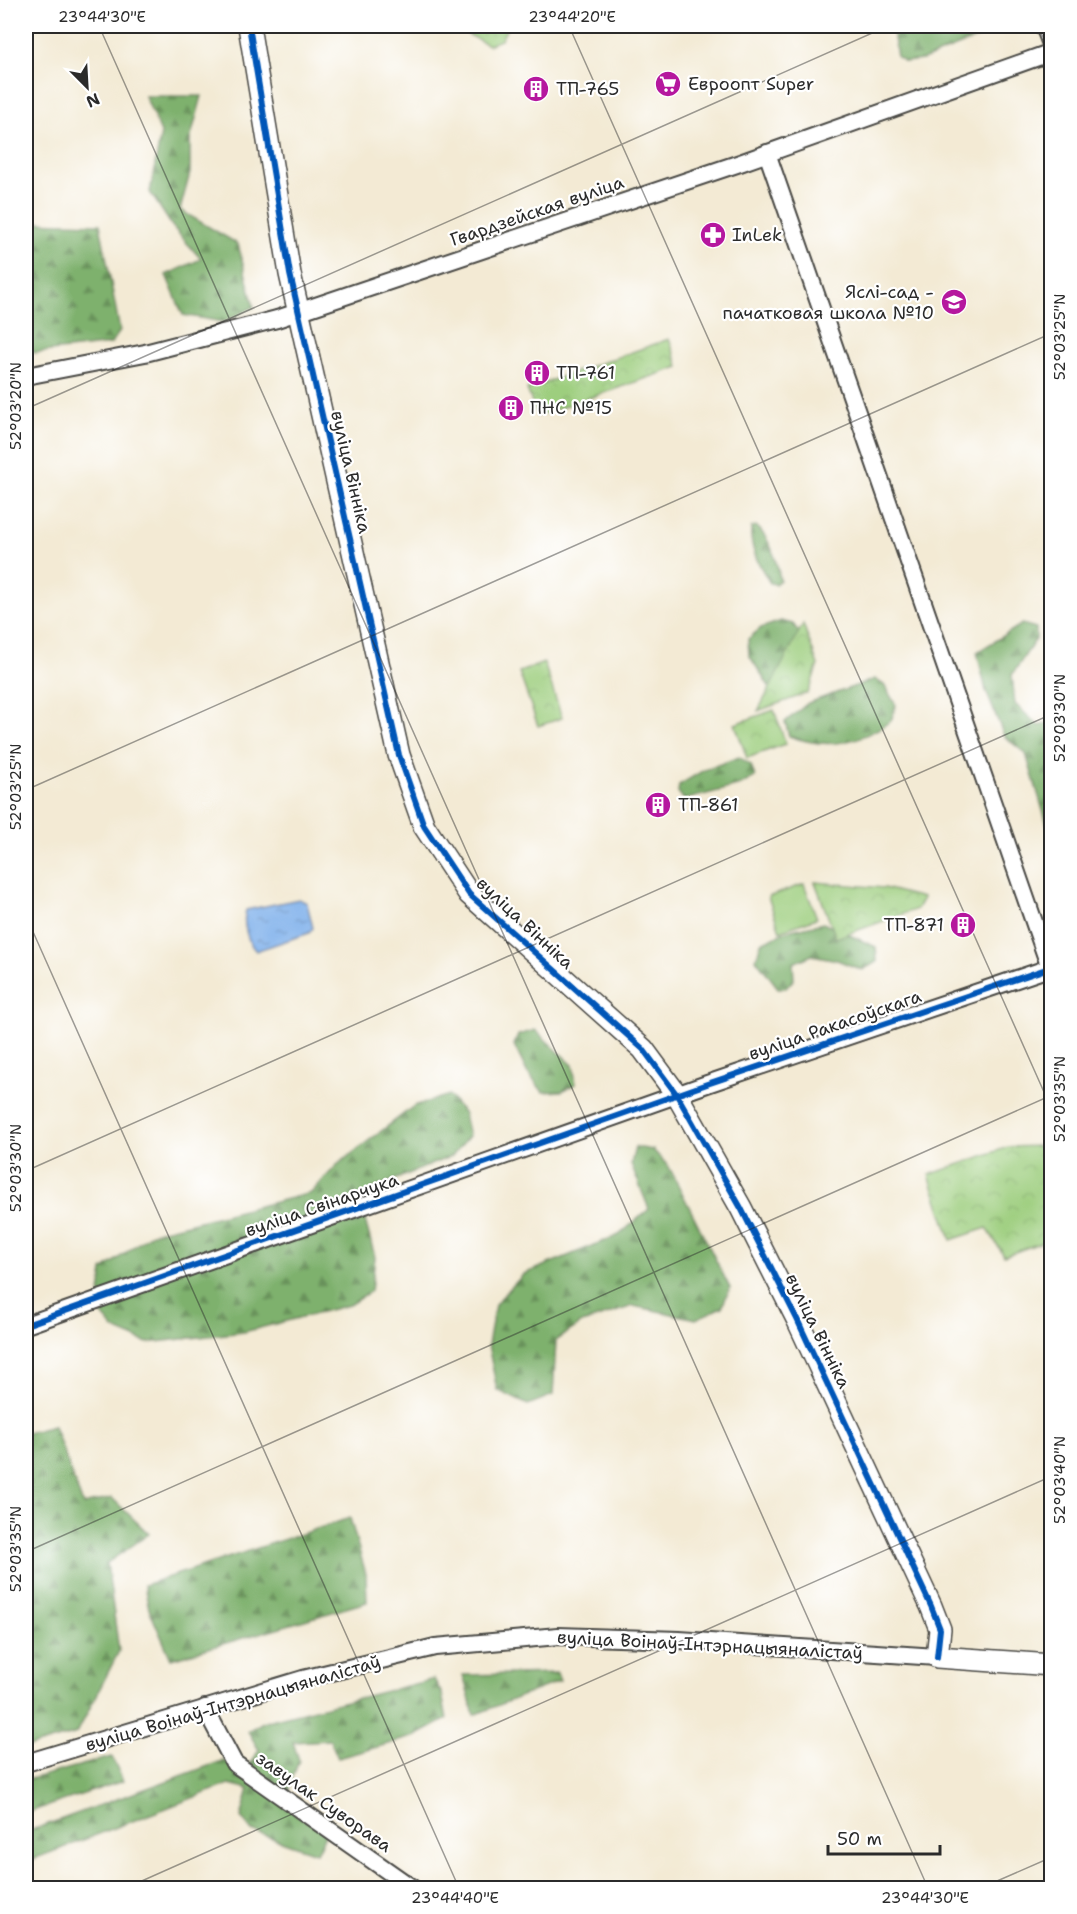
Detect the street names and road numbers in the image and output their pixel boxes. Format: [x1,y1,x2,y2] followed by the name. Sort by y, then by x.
[447,170,627,252] street label: Гвардзейская вуліца
[325,408,377,536] street label: вуліца Вінніка
[471,872,579,974] street label: вуліца Вінніка
[745,984,925,1066] street label: вуліца Ракасоўскага
[242,1168,402,1242] street label: вуліца Свінарчука
[780,1269,856,1393] street label: вуліца Вінніка
[556,1625,864,1665] street label: вуліца Воінаў-Інтэрнацыяналістаў
[83,1649,383,1757] street label: вуліца Воінаў-Інтэрнацыяналістаў
[251,1746,397,1858] street label: завулак Суворава

